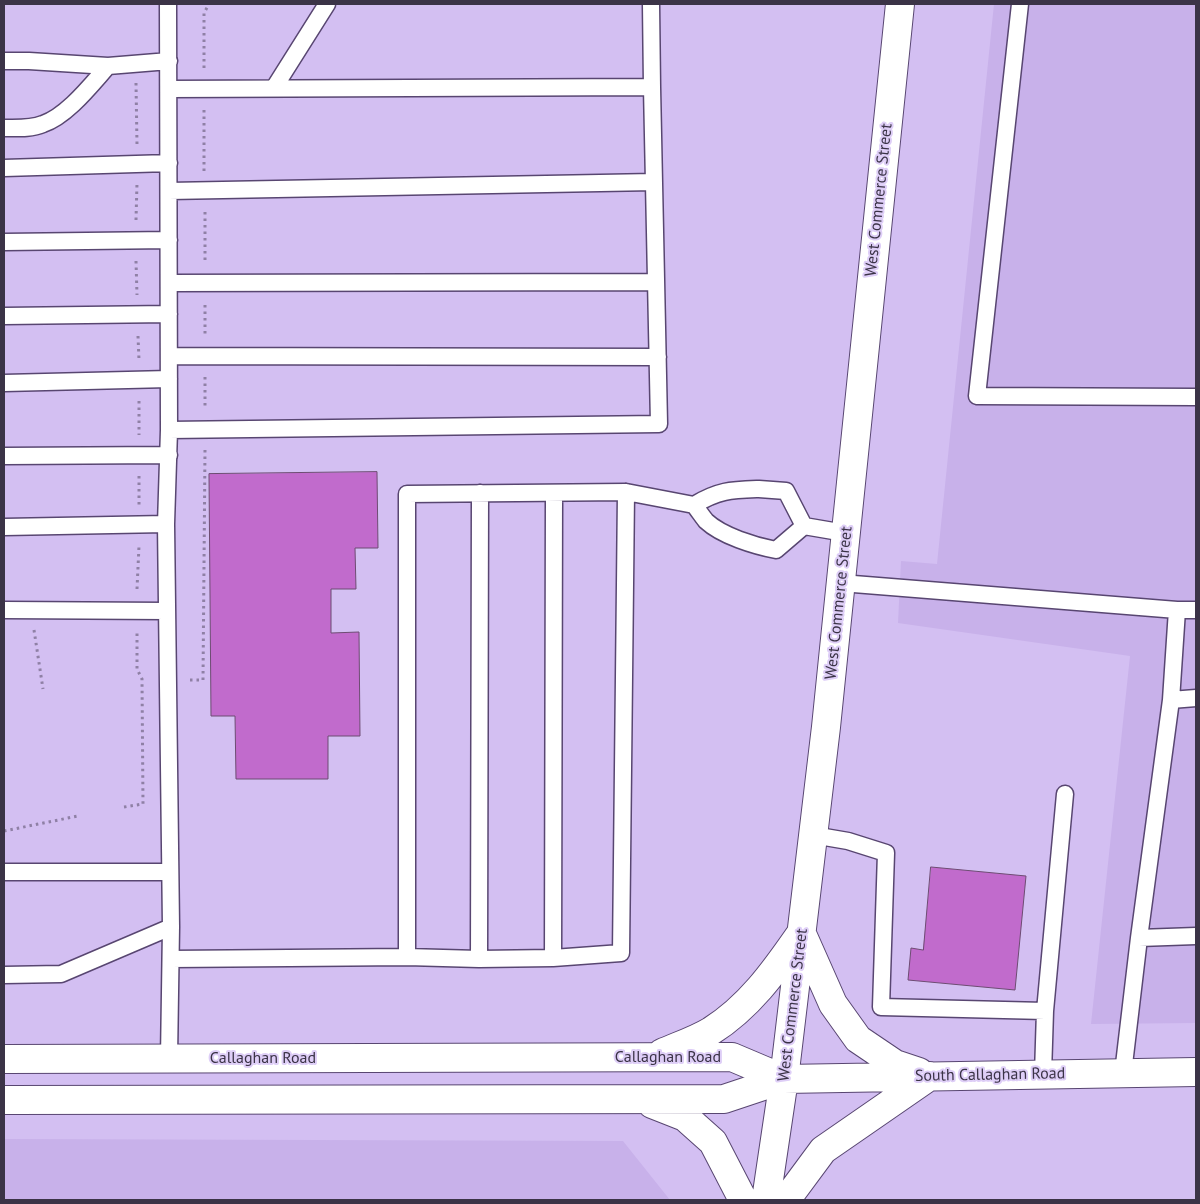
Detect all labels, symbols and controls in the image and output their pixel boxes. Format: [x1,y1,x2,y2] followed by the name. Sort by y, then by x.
[861,122,897,278] street label: West Commerce Street
[821,525,857,681] street label: West Commerce Street
[774,927,812,1083] street label: West Commerce Street
[615,1047,721,1067] street label: Callaghan Road
[210,1048,316,1068] street label: Callaghan Road
[915,1064,1065,1086] street label: South Callaghan Road

